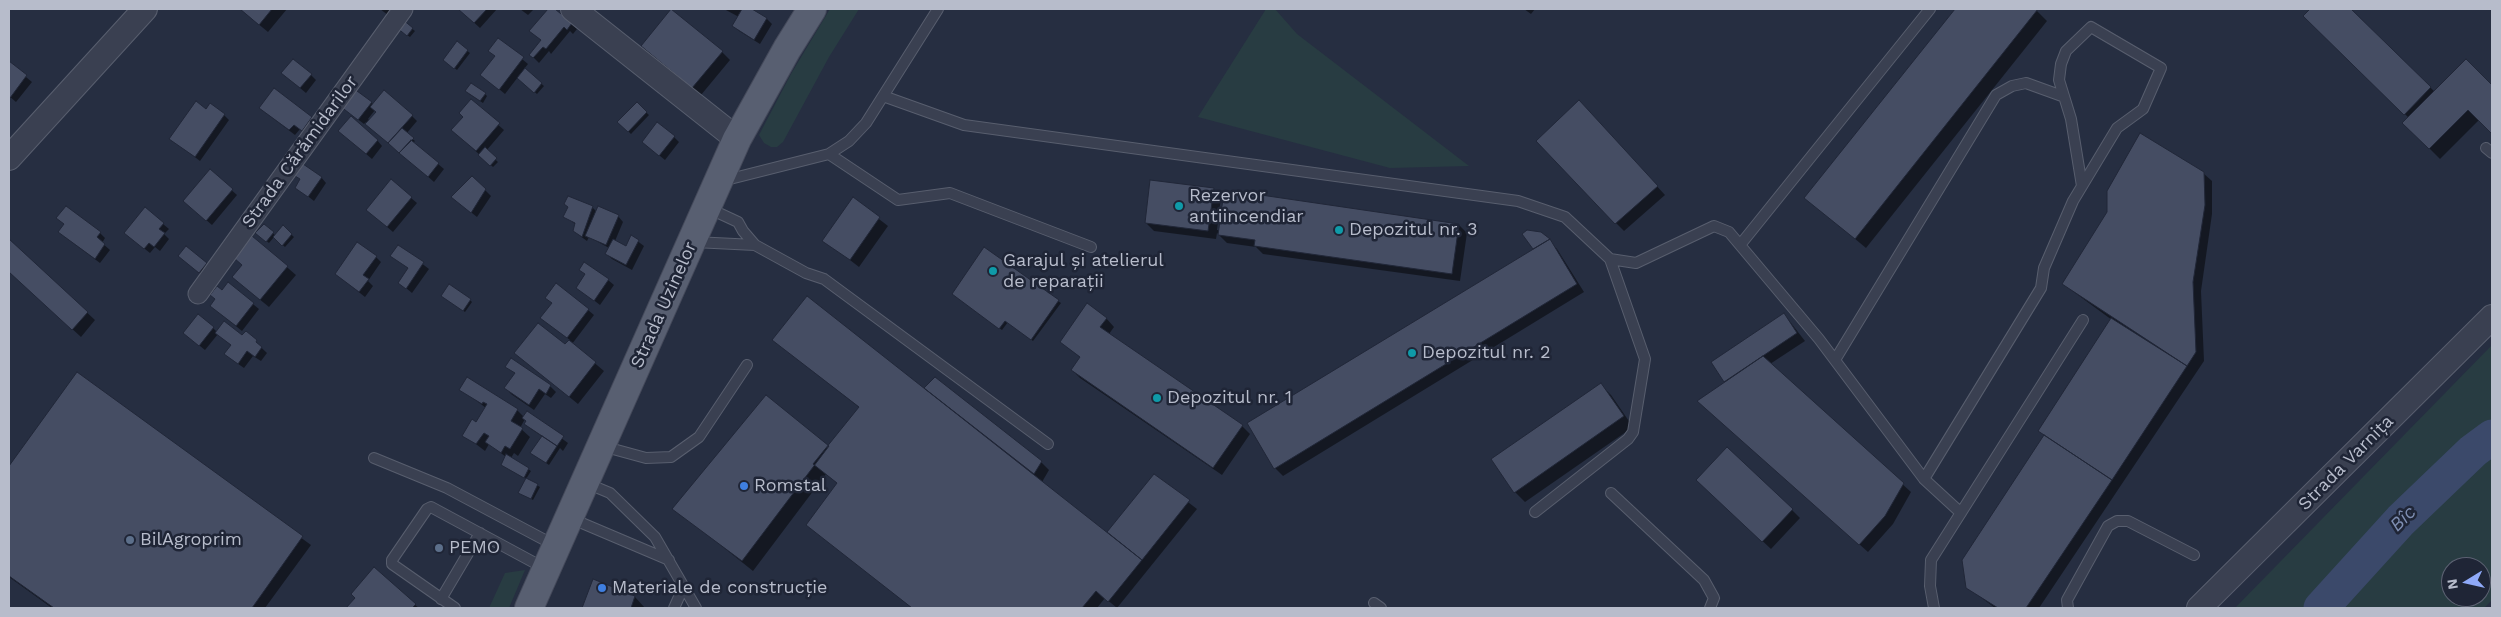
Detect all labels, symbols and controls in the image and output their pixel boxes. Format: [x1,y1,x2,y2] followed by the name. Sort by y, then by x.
[237,72,363,232] street label: Strada Cărămidarilor
[1189,185,1304,228] place label: Rezervor antiincendiar
[1173,200,1185,212] marker: Rezervor antiincendiar
[1349,219,1477,241] place label: Depozitul nr. 3
[1333,224,1345,236] marker: Depozitul nr. 3
[626,238,702,372] street label: Strada Uzinelor
[1003,250,1164,292] place label: Garajul și atelierul de reparații
[987,265,999,277] marker: Garajul și atelierul de reparații
[1422,342,1550,364] place label: Depozitul nr. 2
[1406,347,1418,359] marker: Depozitul nr. 2
[1167,387,1292,409] place label: Depozitul nr. 1
[1151,392,1163,404] marker: Depozitul nr. 1
[2294,411,2398,515] street label: Strada Varnița
[754,475,826,497] place label: Romstal
[738,480,750,492] marker: Romstal
[2385,501,2421,537] water label: Bîc
[140,529,242,551] place label: BilAgroprim
[124,534,136,546] marker: BilAgroprim
[449,537,500,559] place label: PEMO
[433,542,445,554] marker: PEMO
[2441,557,2491,607] north arrow
[612,577,827,599] place label: Materiale de construcție
[2443,578,2461,591] text: N
[596,582,608,594] marker: Materiale de construcție

